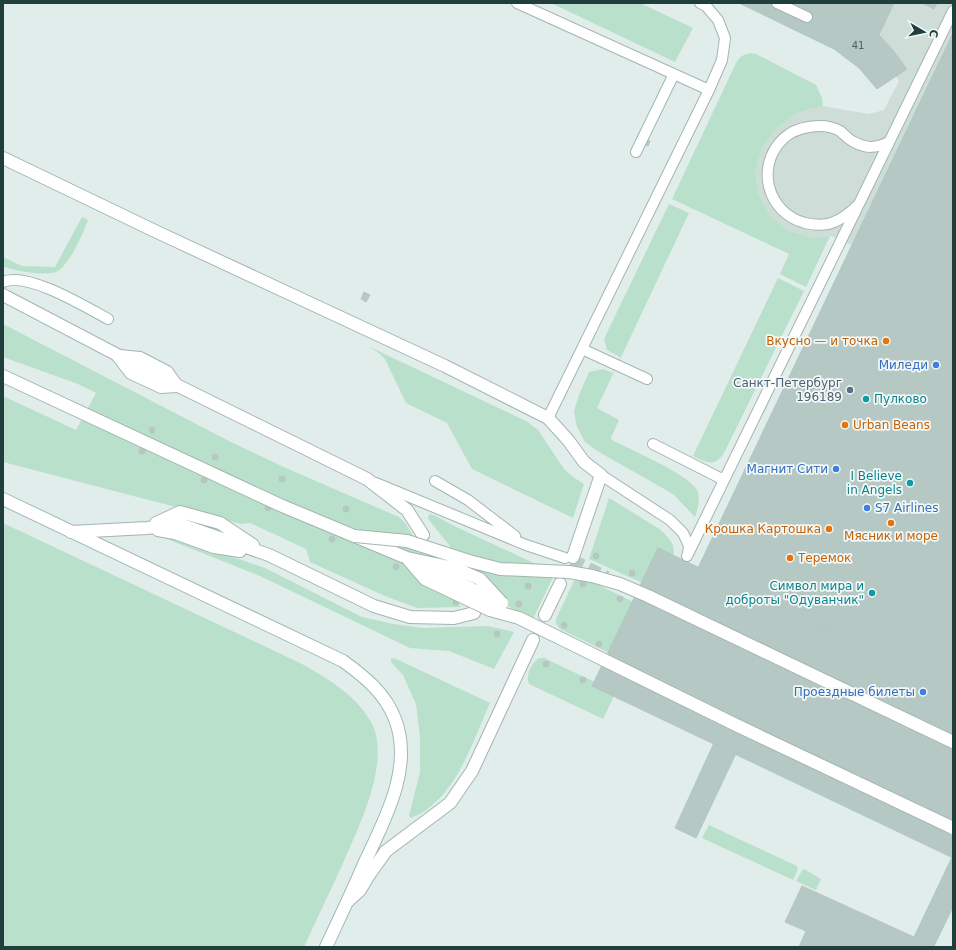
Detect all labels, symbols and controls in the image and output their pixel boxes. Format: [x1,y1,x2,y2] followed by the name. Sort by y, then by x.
[904,12,944,52] north arrow
[926,28,940,38] text: С
[852,40,864,51] house number: 41
[766,334,878,348] place label: Вкусно — и точка
[881,336,891,346] marker: Вкусно — и точка
[879,358,928,372] place label: Миледи
[931,360,941,370] marker: Миледи
[733,376,842,404] place label: Санкт-Петербург 196189
[845,385,855,395] marker: Санкт-Петербург 196189
[874,392,927,406] place label: Пулково
[861,394,871,404] marker: Пулково
[853,418,930,432] place label: Urban Beans
[840,420,850,430] marker: Urban Beans
[747,462,828,476] place label: Магнит Сити
[831,464,841,474] marker: Магнит Сити
[847,469,902,497] place label: I Believe in Angels
[905,478,915,488] marker: I Believe in Angels
[875,501,938,515] place label: S7 Airlines
[862,503,872,513] marker: S7 Airlines
[886,518,896,528] marker: Мясник и море
[705,522,821,536] place label: Крошка Картошка
[824,524,834,534] marker: Крошка Картошка
[844,529,938,543] place label: Мясник и море
[797,551,851,565] place label: Теремок
[785,553,795,563] marker: Теремок
[725,579,864,607] place label: Символ мира и доброты "Одуванчик"
[867,588,877,598] marker: Символ мира и доброты "Одуванчик"
[794,685,915,699] place label: Проездные билеты
[918,687,928,697] marker: Проездные билеты

